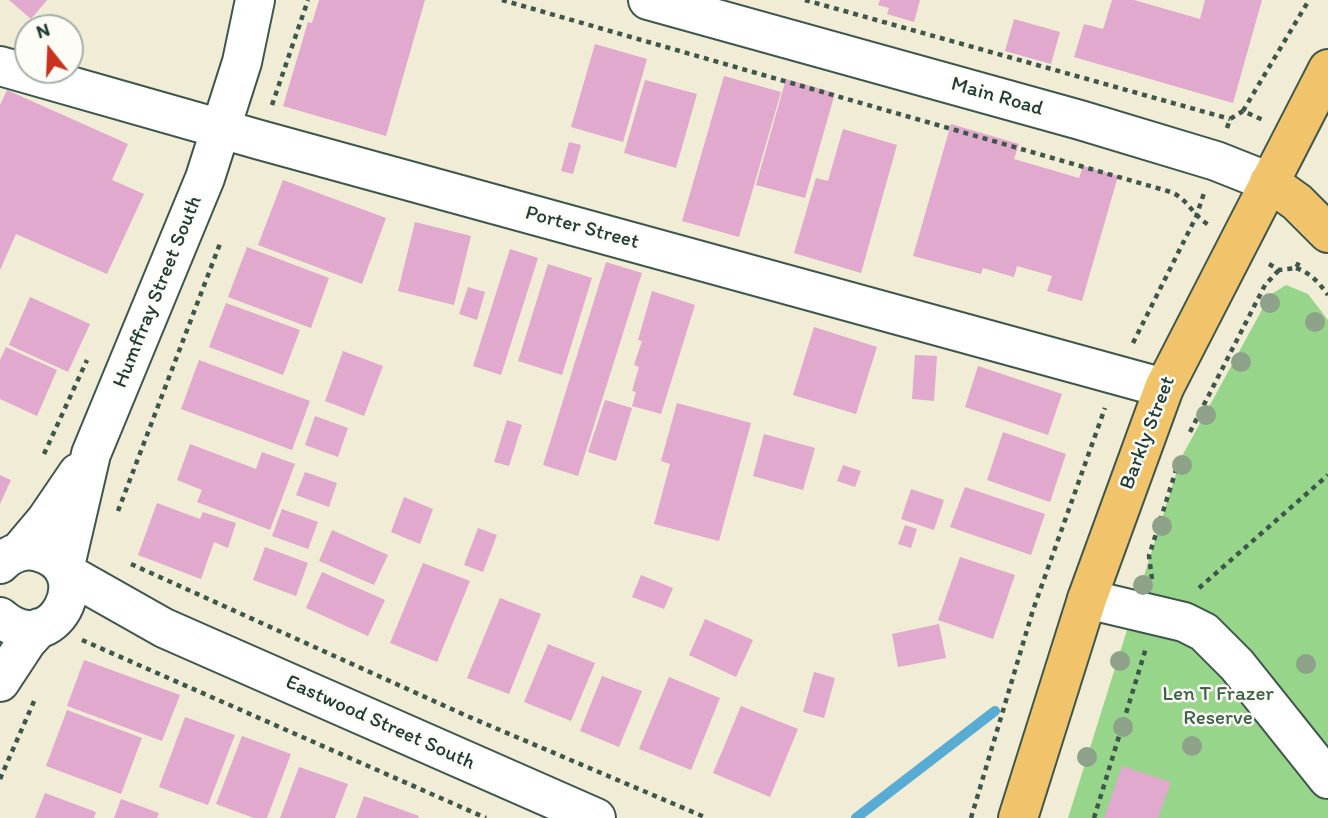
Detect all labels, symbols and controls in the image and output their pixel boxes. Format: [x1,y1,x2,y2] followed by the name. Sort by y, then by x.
[14,14,84,84] north arrow
[33,18,53,43] text: N
[948,72,1046,122] street label: Main Road
[108,192,208,392] street label: Humffray Street South
[522,201,642,255] street label: Porter Street
[1115,373,1181,493] street label: Barkly Street
[281,670,479,776] street label: Eastwood Street South
[1162,682,1274,732] park label: Len T Frazer Reserve

